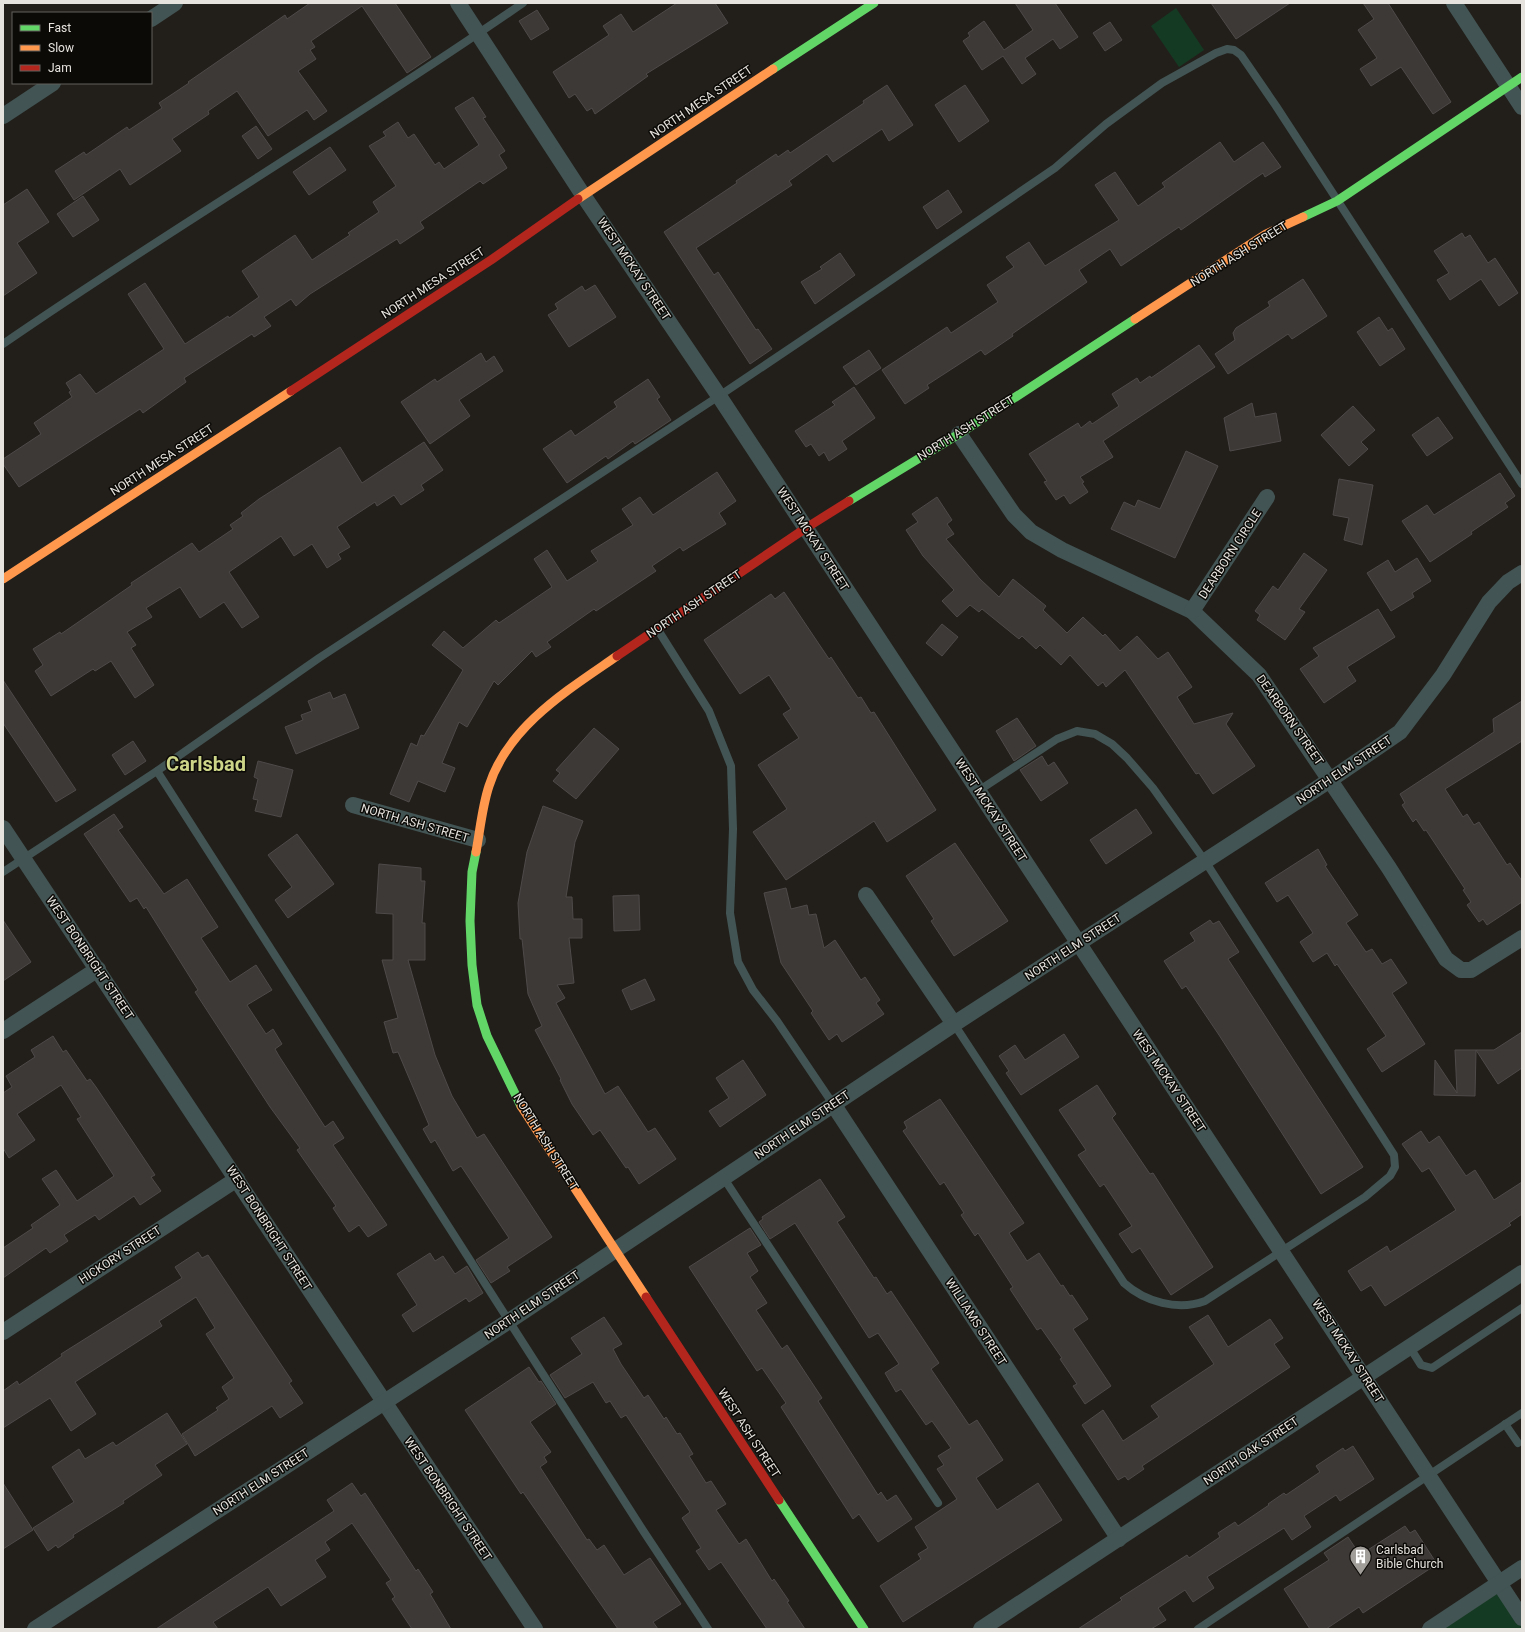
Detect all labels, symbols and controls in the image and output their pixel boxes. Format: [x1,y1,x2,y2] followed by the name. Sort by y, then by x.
[12,12,152,84] legend
[48,21,71,35] text: Fast
[48,41,74,55] text: Slow
[48,61,72,75] text: Jam
[647,63,755,141] street label: NORTH MESA STREET
[595,215,673,323] street label: WEST MCKAY STREET
[1188,219,1290,289] street label: NORTH ASH STREET
[379,244,487,322] street label: NORTH MESA STREET
[915,393,1017,463] street label: NORTH ASH STREET
[108,421,216,499] street label: NORTH MESA STREET
[774,485,852,593] street label: WEST MCKAY STREET
[1196,506,1264,601] street label: DEARBORN CIRCLE
[644,567,744,641] street label: NORTH ASH STREET
[1254,672,1326,768] street label: DEARBORN STREET
[1294,733,1394,807] street label: NORTH ELM STREET
[166,752,246,776] district label: Carlsbad
[952,756,1030,864] street label: WEST MCKAY STREET
[359,801,471,845] street label: NORTH ASH STREET
[43,894,137,1022] street label: WEST BONBRIGHT STREET
[1022,911,1124,983] street label: NORTH ELM STREET
[1130,1027,1208,1135] street label: WEST MCKAY STREET
[752,1088,852,1162] street label: NORTH ELM STREET
[511,1091,581,1193] street label: NORTH ASH STREET
[223,1163,315,1293] street label: WEST BONBRIGHT STREET
[76,1223,164,1287] street label: HICKORY STREET
[482,1268,582,1342] street label: NORTH ELM STREET
[943,1276,1009,1368] street label: WILLIAMS STREET
[1309,1297,1387,1405] street label: WEST MCKAY STREET
[715,1386,783,1480] street label: WEST ASH STREET
[1201,1414,1301,1488] street label: NORTH OAK STREET
[401,1435,495,1563] street label: WEST BONBRIGHT STREET
[210,1446,312,1518] street label: NORTH ELM STREET
[1376,1543,1443,1571] place label: Carlsbad Bible Church
[1348,1544,1374,1577] building icon: Carlsbad Bible Church

